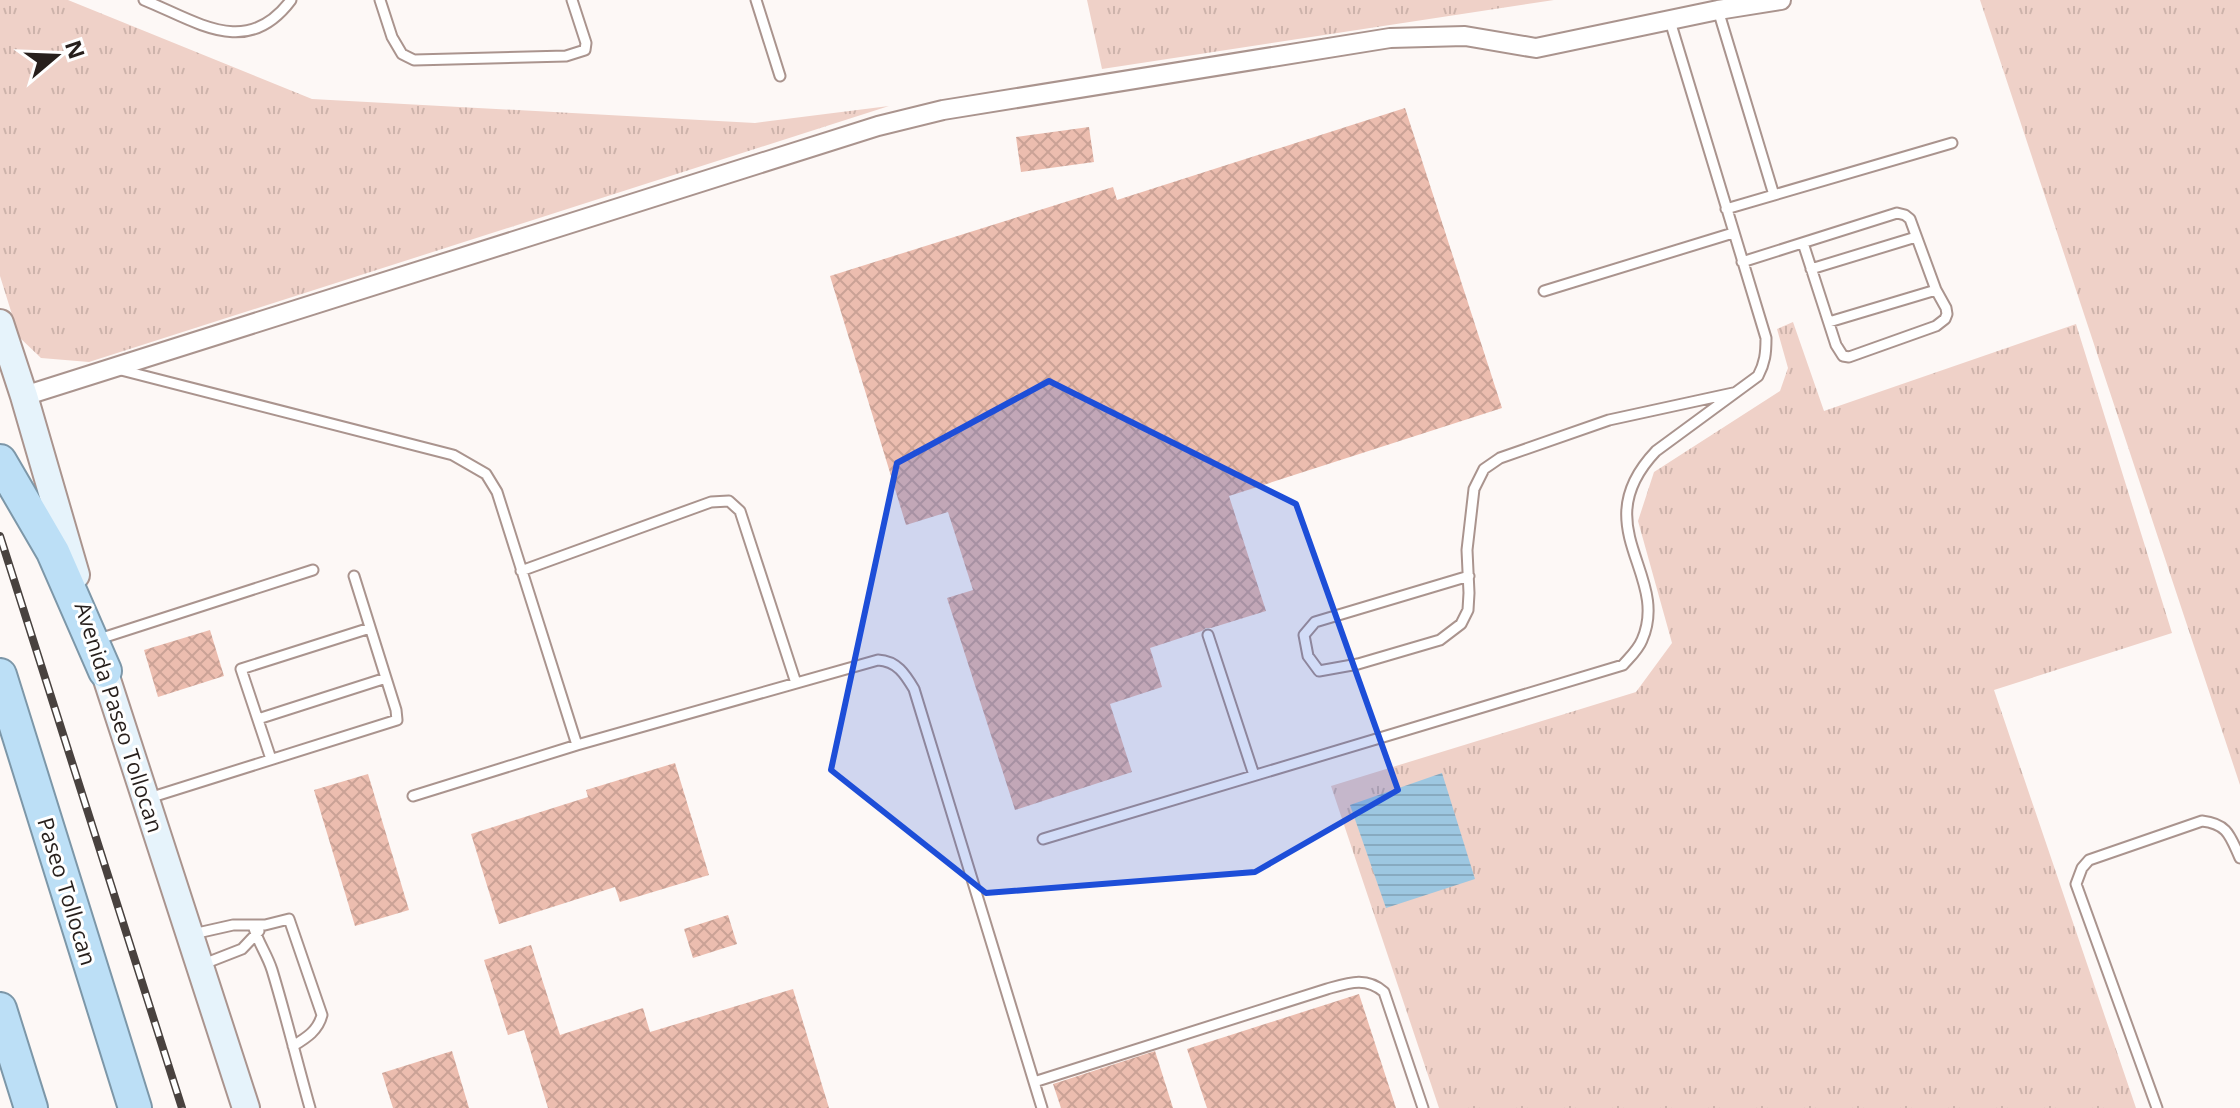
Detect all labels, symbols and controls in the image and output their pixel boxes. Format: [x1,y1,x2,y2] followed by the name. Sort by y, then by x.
[16,16,96,96] north arrow
[59,36,93,63] text: N
[69,598,171,836] street label: Avenida Paseo Tollocan
[31,813,105,969] street label: Paseo Tollocan

